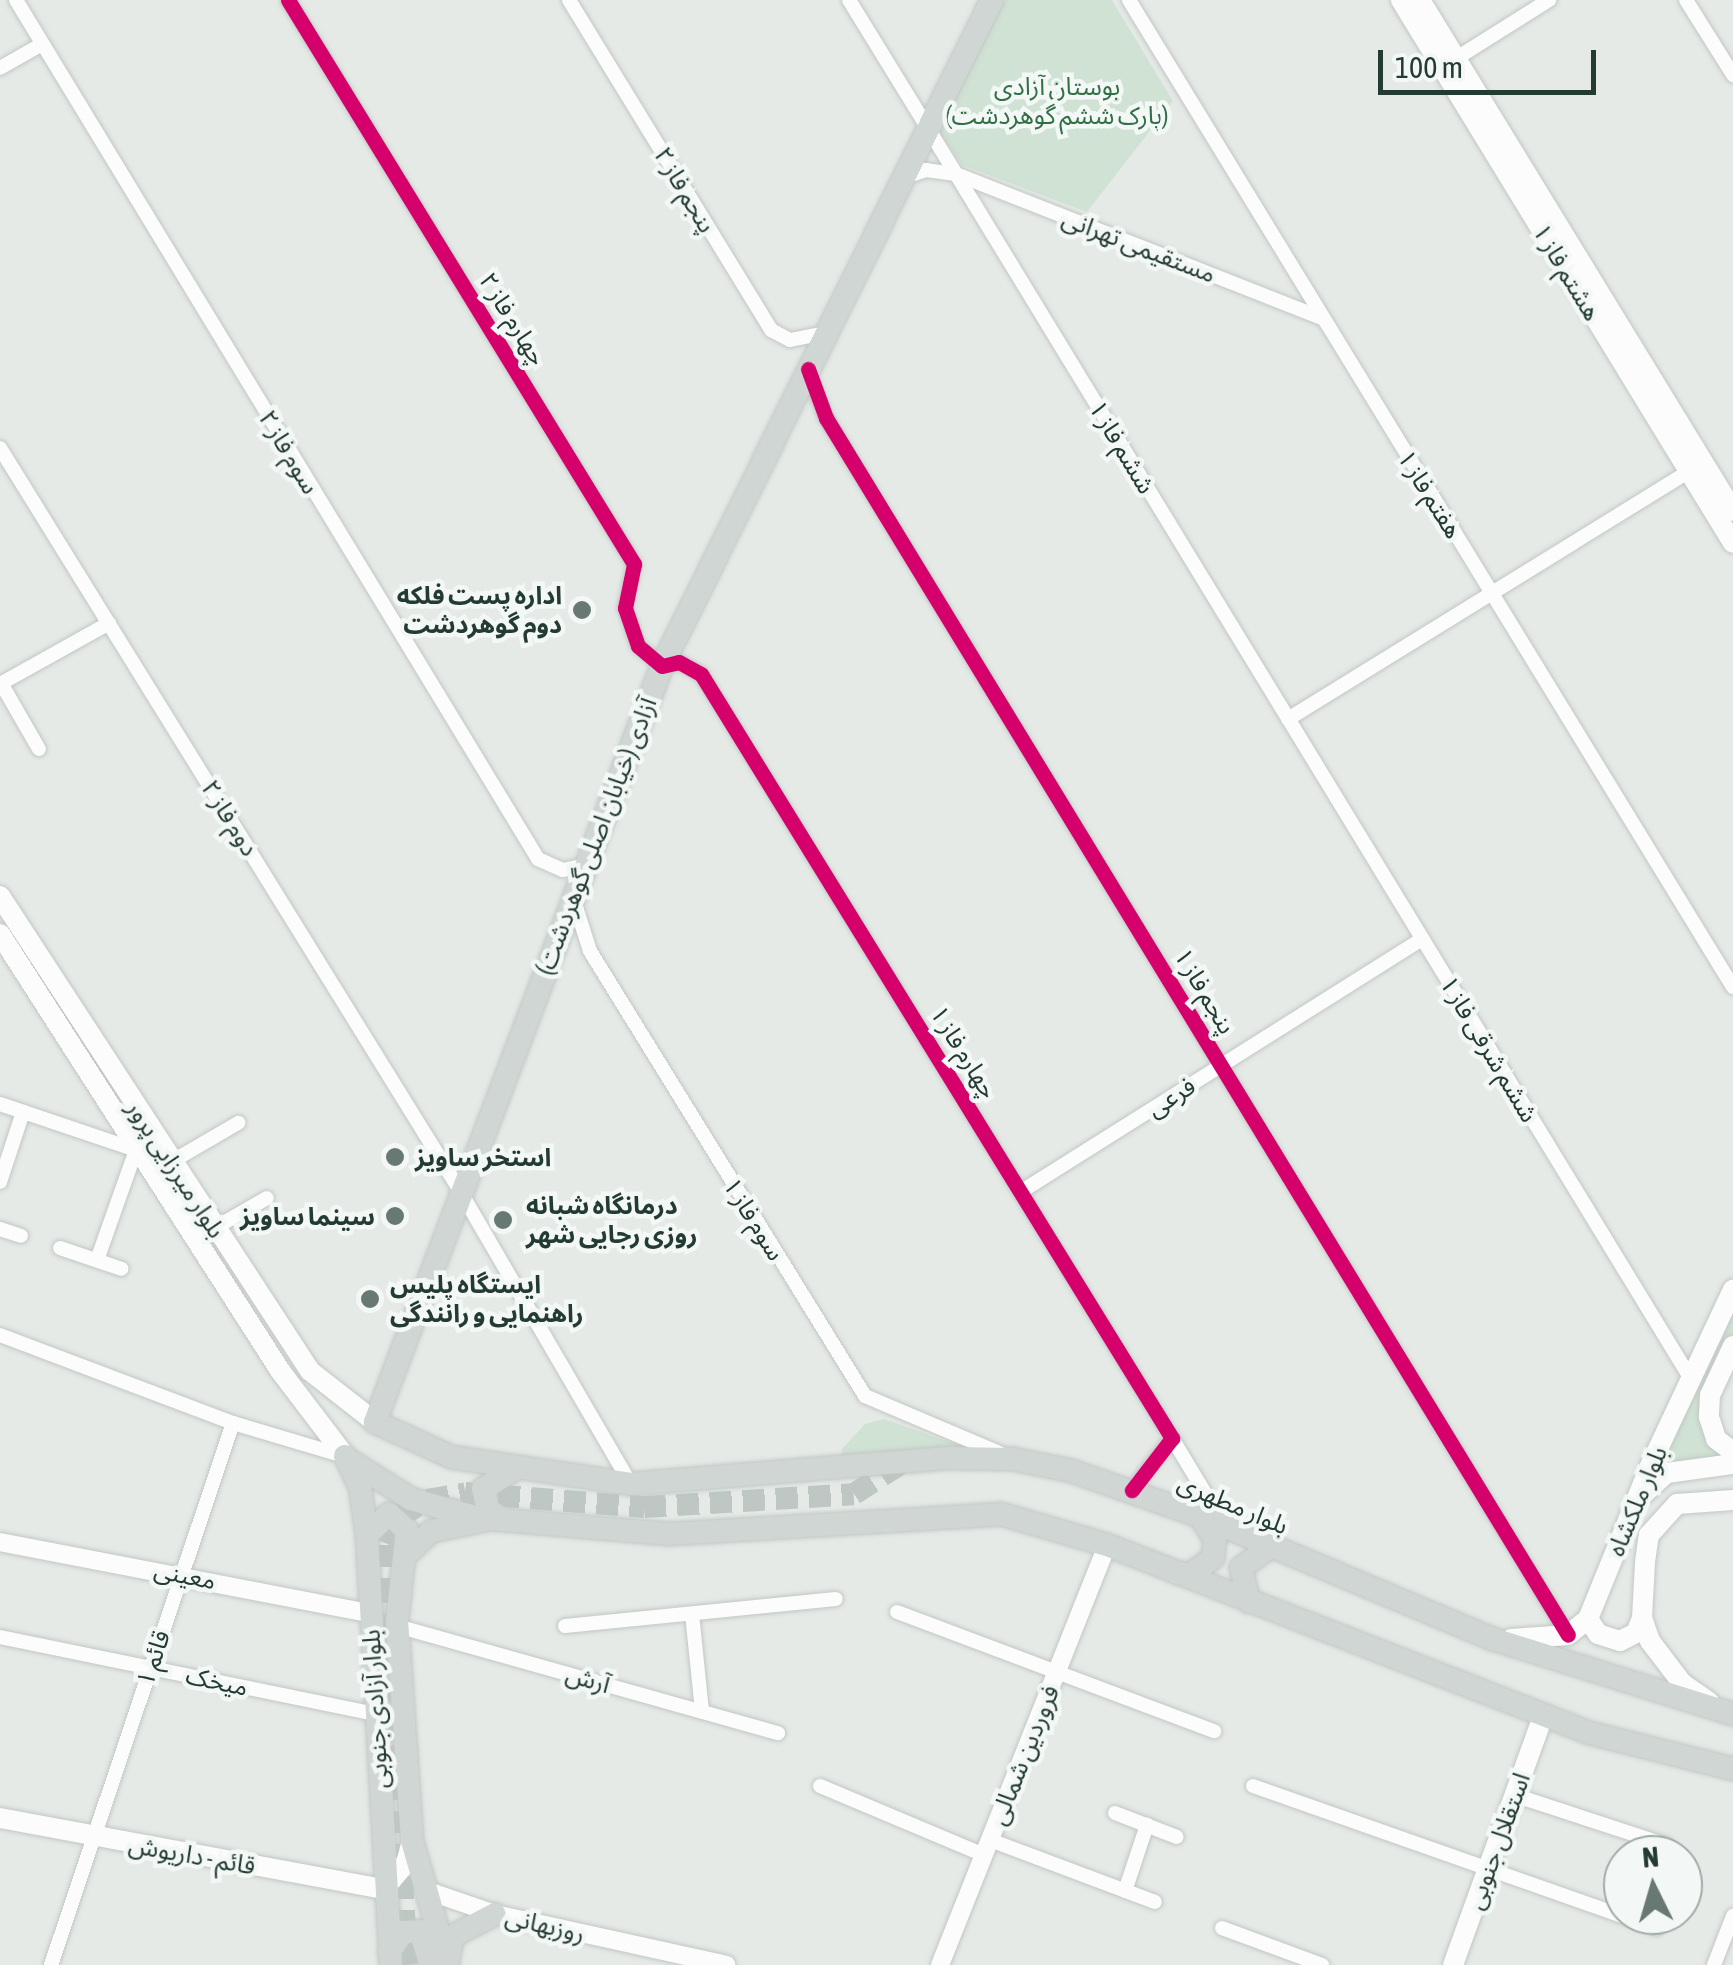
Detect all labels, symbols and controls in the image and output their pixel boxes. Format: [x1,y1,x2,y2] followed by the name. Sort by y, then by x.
[1383,30,1600,92] scale bar
[1395,50,1463,84] text: 100 m
[945,72,1169,131] park label: بوستان آزادی (پارک ششم گوهردشت)
[648,142,722,238] street label: پنجم فاز ۲
[1058,203,1220,289] street label: مستقیمی تهرانی
[1526,218,1608,326] street label: هشتم فاز ۱
[473,267,553,371] street label: چهارم فاز ۲
[1082,395,1162,499] street label: ششم فاز ۱
[252,405,326,499] street label: سوم فاز ۲
[1391,444,1469,544] street label: هفتم فاز ۱
[397,581,562,640] place label: اداره پست فلکه دوم گوهردشت
[571,599,593,621] marker: اداره پست فلکه دوم گوهردشت
[529,693,663,979] street label: آزادی (خیابان اصلی گوهردشت)
[195,774,265,862] street label: دوم فاز ۲
[1168,943,1242,1039] street label: پنجم فاز ۱
[1434,970,1544,1128] street label: ششم شرقی فاز ۱
[924,1000,1004,1104] street label: چهارم فاز ۱
[1141,1071,1201,1123] street label: فرعی
[120,1094,232,1244] street label: بلوار میرزایی پرور
[415,1142,551,1172] place label: استخر ساویز
[384,1146,406,1168] marker: استخر ساویز
[717,1172,791,1266] street label: سوم فاز ۱
[526,1191,697,1250] place label: درمانگاه شبانه روزی رجایی شهر
[240,1201,375,1231] place label: سینما ساویز
[384,1205,406,1227] marker: سینما ساویز
[490,1207,516,1233] marker: درمانگاه شبانه روزی رجایی شهر
[390,1270,583,1329] place label: ایستگاه پلیس راهنمایی و رانندگی
[359,1288,381,1310] marker: ایستگاه پلیس راهنمایی و رانندگی
[1600,1441,1674,1561] street label: بلوار ملکشاه
[1173,1467,1293,1541] street label: بلوار مطهری
[151,1554,219,1596] street label: معینی
[130,1626,176,1690] street label: قائم ۱
[356,1629,394,1789] street label: بلوار آزادی جنوبی
[562,1658,614,1700] street label: آرش
[183,1660,251,1702] street label: میخک
[982,1681,1066,1829] street label: فروردین شمالی
[1459,1769,1537,1913] street label: استقلال جنوبی
[126,1829,258,1881] street label: قائم - داریوش
[1603,1835,1703,1935] north arrow
[1641,1840,1660,1874] text: N
[502,1901,588,1949] street label: روزبهانی

